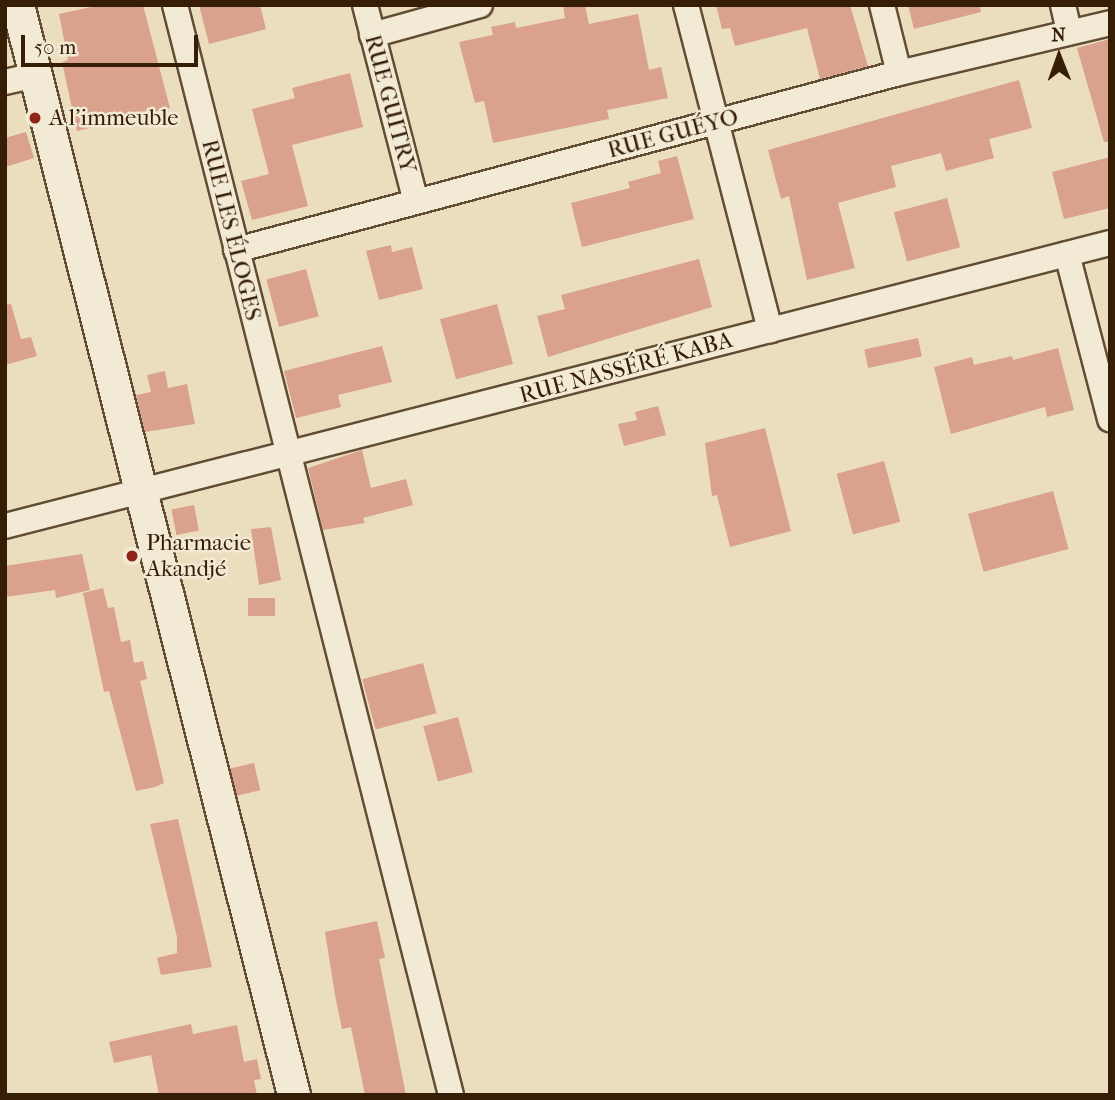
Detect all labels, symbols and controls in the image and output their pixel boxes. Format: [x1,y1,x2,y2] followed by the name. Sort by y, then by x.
[24,21,201,65] scale bar
[1024,21,1094,91] north arrow
[1051,24,1066,46] text: N
[358,32,422,176] street label: RUE GUITRY
[34,35,77,59] text: 50 m
[605,103,741,165] street label: RUE GUÉYO
[49,104,179,132] place label: A l'immeuble
[27,110,43,126] marker: A l'immeuble
[195,137,267,323] street label: RUE LES ÉLOGES
[516,326,736,410] street label: RUE NASSÉRÉ KABA
[146,529,251,583] place label: Pharmacie Akandjé
[124,548,140,564] marker: Pharmacie Akandjé

